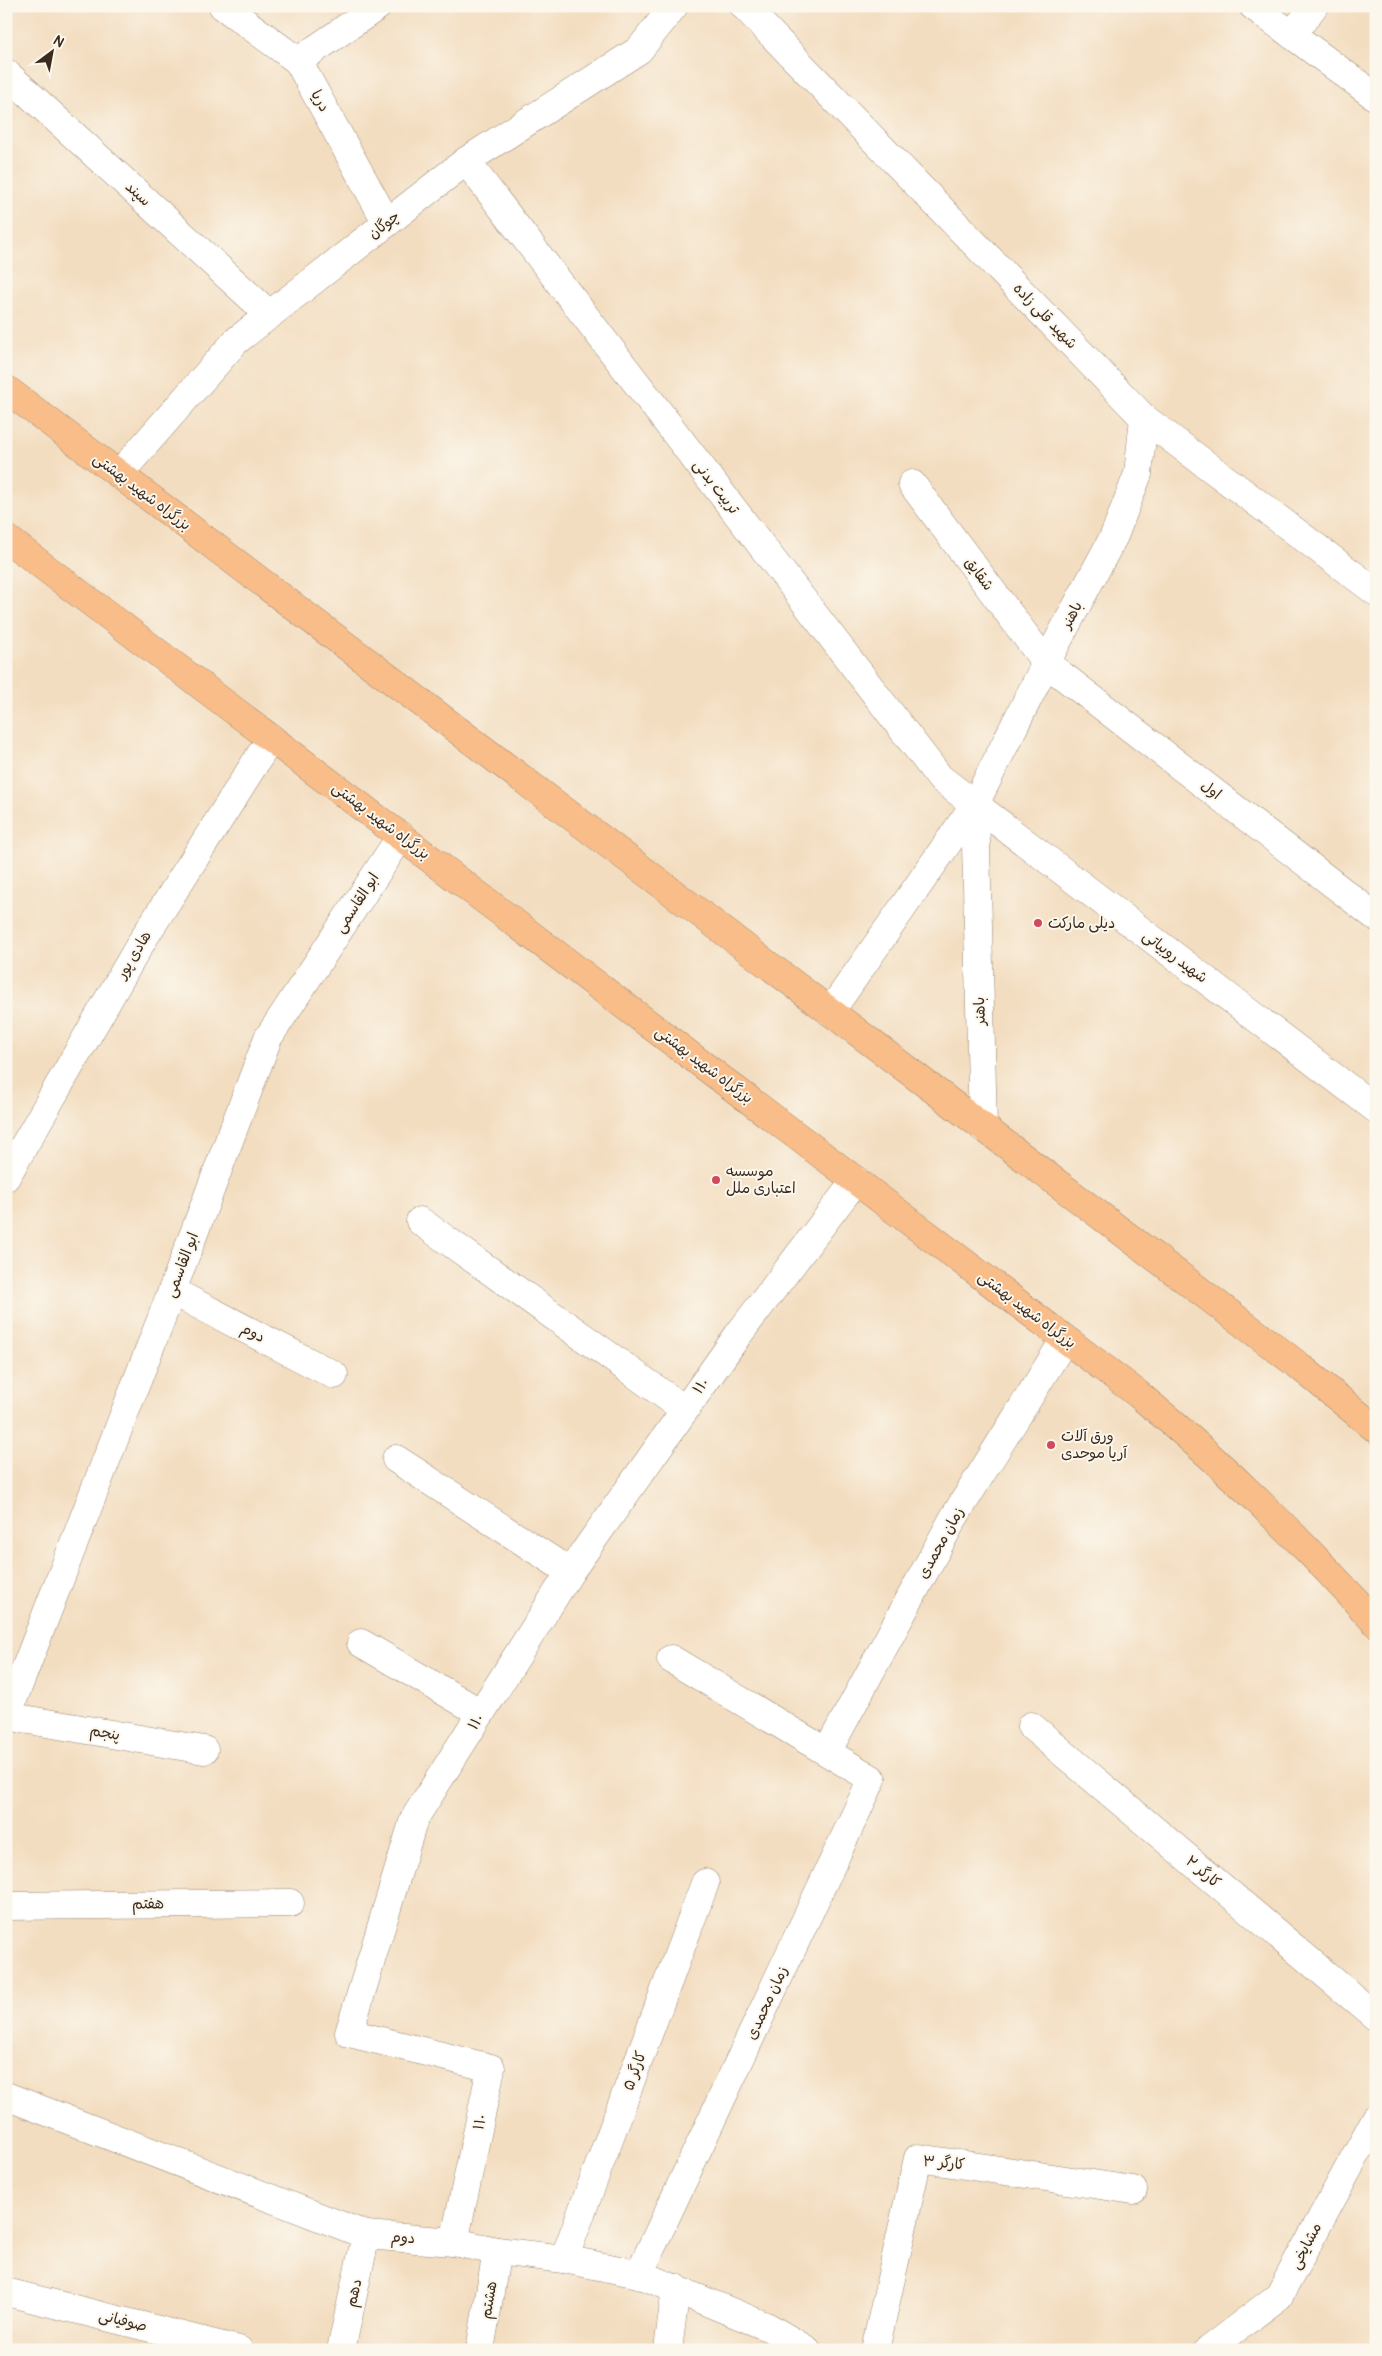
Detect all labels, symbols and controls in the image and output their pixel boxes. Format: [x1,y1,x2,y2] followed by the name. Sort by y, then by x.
[28,28,78,78] north arrow
[50,32,67,51] text: N
[306,87,334,115] street label: دریا
[121,177,155,211] street label: سپند
[364,207,404,243] street label: چوگان
[1009,279,1081,353] street label: شهید قلی زاده
[89,449,195,535] street label: بزرگراه شهید بهشتی
[689,456,744,519] street label: تربیت بدنی
[960,554,998,594] street label: شقایق
[1056,598,1087,634] street label: باهنر
[1197,776,1225,804] street label: اول
[328,778,434,864] street label: بزرگراه شهید بهشتی
[330,869,384,937] street label: ابو القاسمی
[1048,914,1115,933] place label: دیلی مارکت
[1032,917,1044,929] marker: دیلی مارکت
[1139,926,1211,988] street label: شهید روبیاتی
[112,928,156,983] street label: هادی پور
[970,997,990,1027] street label: باهنر
[651,1022,757,1108] street label: بزرگراه شهید بهشتی
[726,1162,796,1198] place label: موسسه اعتباری ملل
[710,1174,722,1186] marker: موسسه اعتباری ملل
[161,1230,203,1300] street label: ابو القاسمی
[974,1267,1080,1353] street label: بزرگراه شهید بهشتی
[237,1319,268,1349] street label: دوم
[689,1374,713,1398] street label: ۱۱۰
[1061,1427,1128,1463] place label: ورق آلات آریا موحدی
[1045,1439,1057,1451] marker: ورق آلات آریا موحدی
[914,1504,968,1582] street label: زمان محمدی
[464,1710,488,1734] street label: ۱۱۰
[88,1721,122,1747] street label: پنجم
[1181,1852,1225,1892] street label: کارگر ۲
[132,1894,164,1916] street label: هفتم
[742,1963,792,2043] street label: زمان محمدی
[619,2049,651,2093] street label: کارگر ۵
[469,2112,491,2132] street label: ۱۱۰
[922,2152,966,2174] street label: کارگر ۳
[1286,2220,1326,2272] street label: مشایخی
[390,2228,416,2250] street label: دوم
[342,2277,368,2309] street label: دهم
[476,2280,504,2321] street label: هشتم
[97,2306,149,2336] street label: صوفیانی

